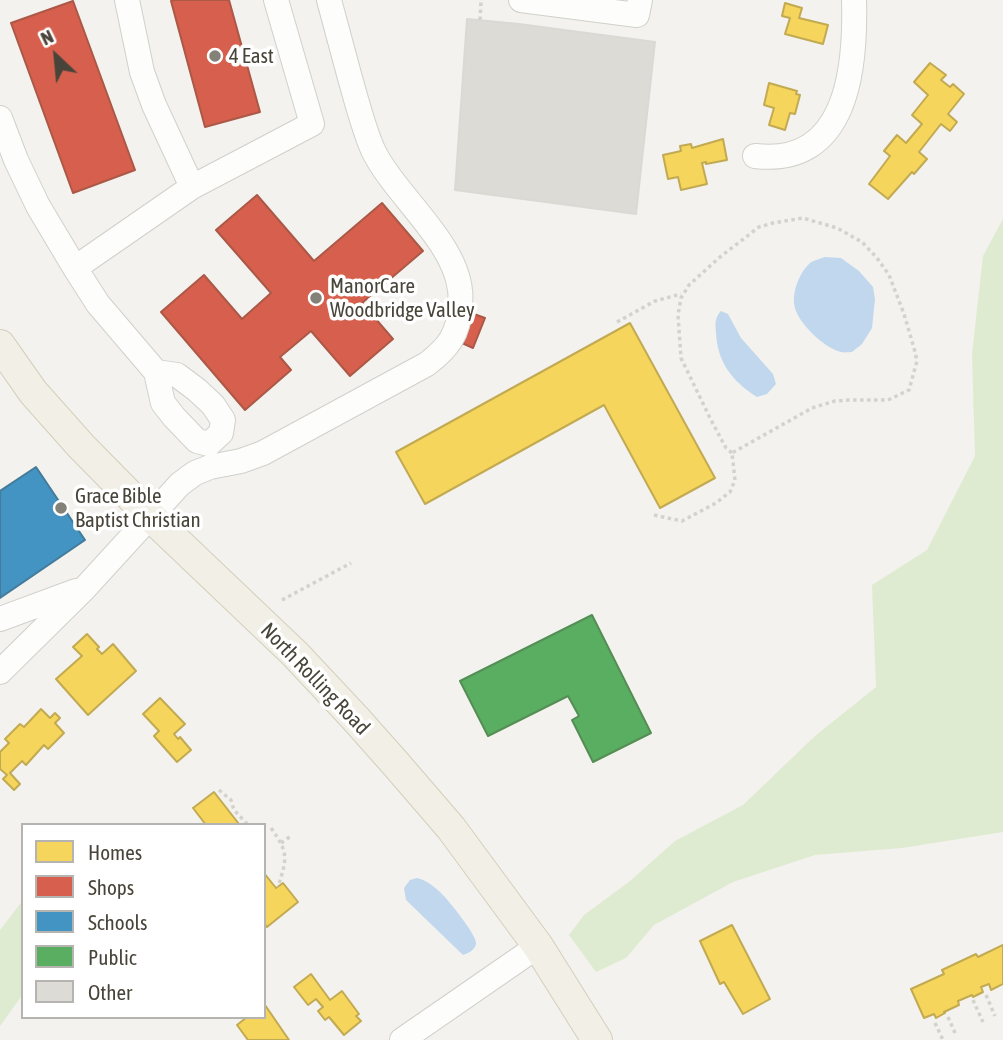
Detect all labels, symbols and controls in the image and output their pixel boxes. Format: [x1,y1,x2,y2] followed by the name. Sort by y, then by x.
[21,21,91,91] north arrow
[37,25,57,49] text: N
[229,43,274,69] place label: 4 East
[207,48,223,64] marker: 4 East
[330,273,475,323] place label: ManorCare Woodbridge Valley
[308,290,324,306] marker: ManorCare Woodbridge Valley
[75,483,201,533] place label: Grace Bible Baptist Christian
[53,500,69,516] marker: Grace Bible Baptist Christian
[255,618,375,740] street label: North Rolling Road
[21,823,266,1019] legend
[88,840,142,864] text: Homes
[88,875,134,899] text: Shops
[88,910,148,934] text: Schools
[88,945,137,969] text: Public
[88,980,132,1004] text: Other

